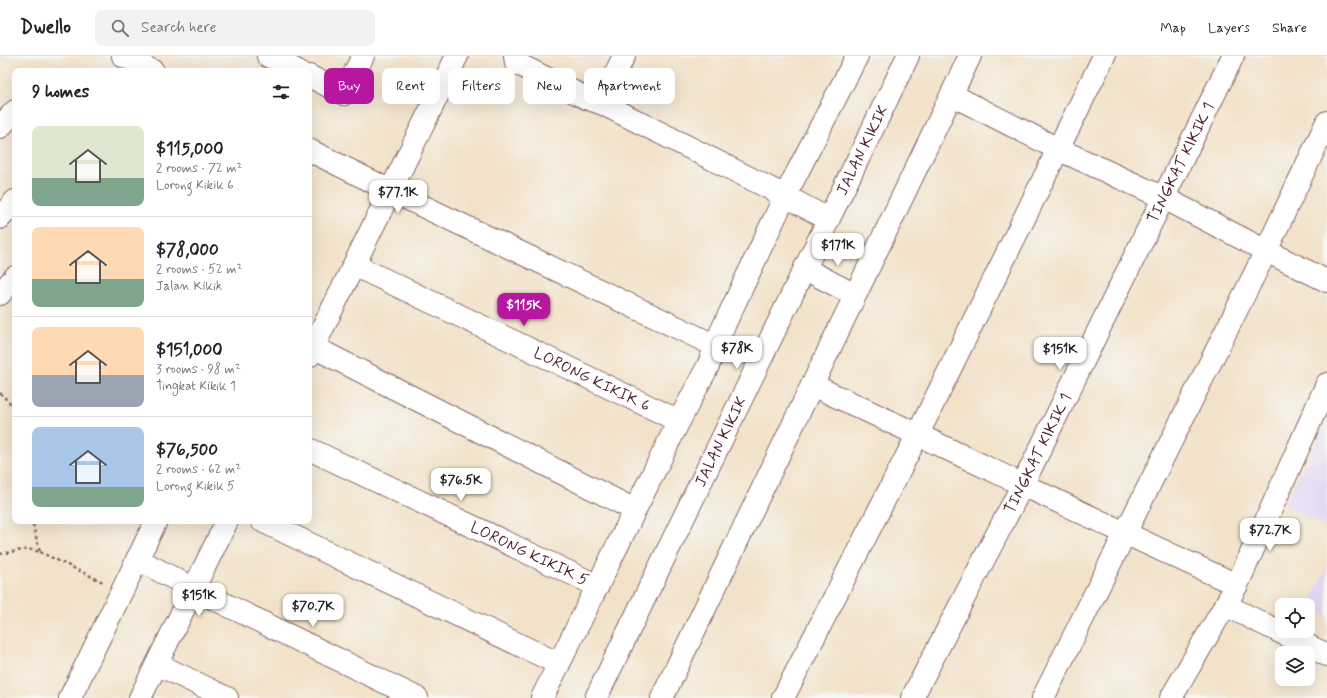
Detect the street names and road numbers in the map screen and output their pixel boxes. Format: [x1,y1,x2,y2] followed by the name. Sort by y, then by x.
[1142,99,1219,227] street label: TINGKAT KIKIK 1
[831,102,893,199] street label: JALAN KIKIK
[530,342,654,416] street label: LORONG KIKIK 6
[999,390,1076,517] street label: TINGKAT KIKIK 1
[690,393,751,490] street label: JALAN KIKIK
[467,517,592,591] street label: LORONG KIKIK 5

